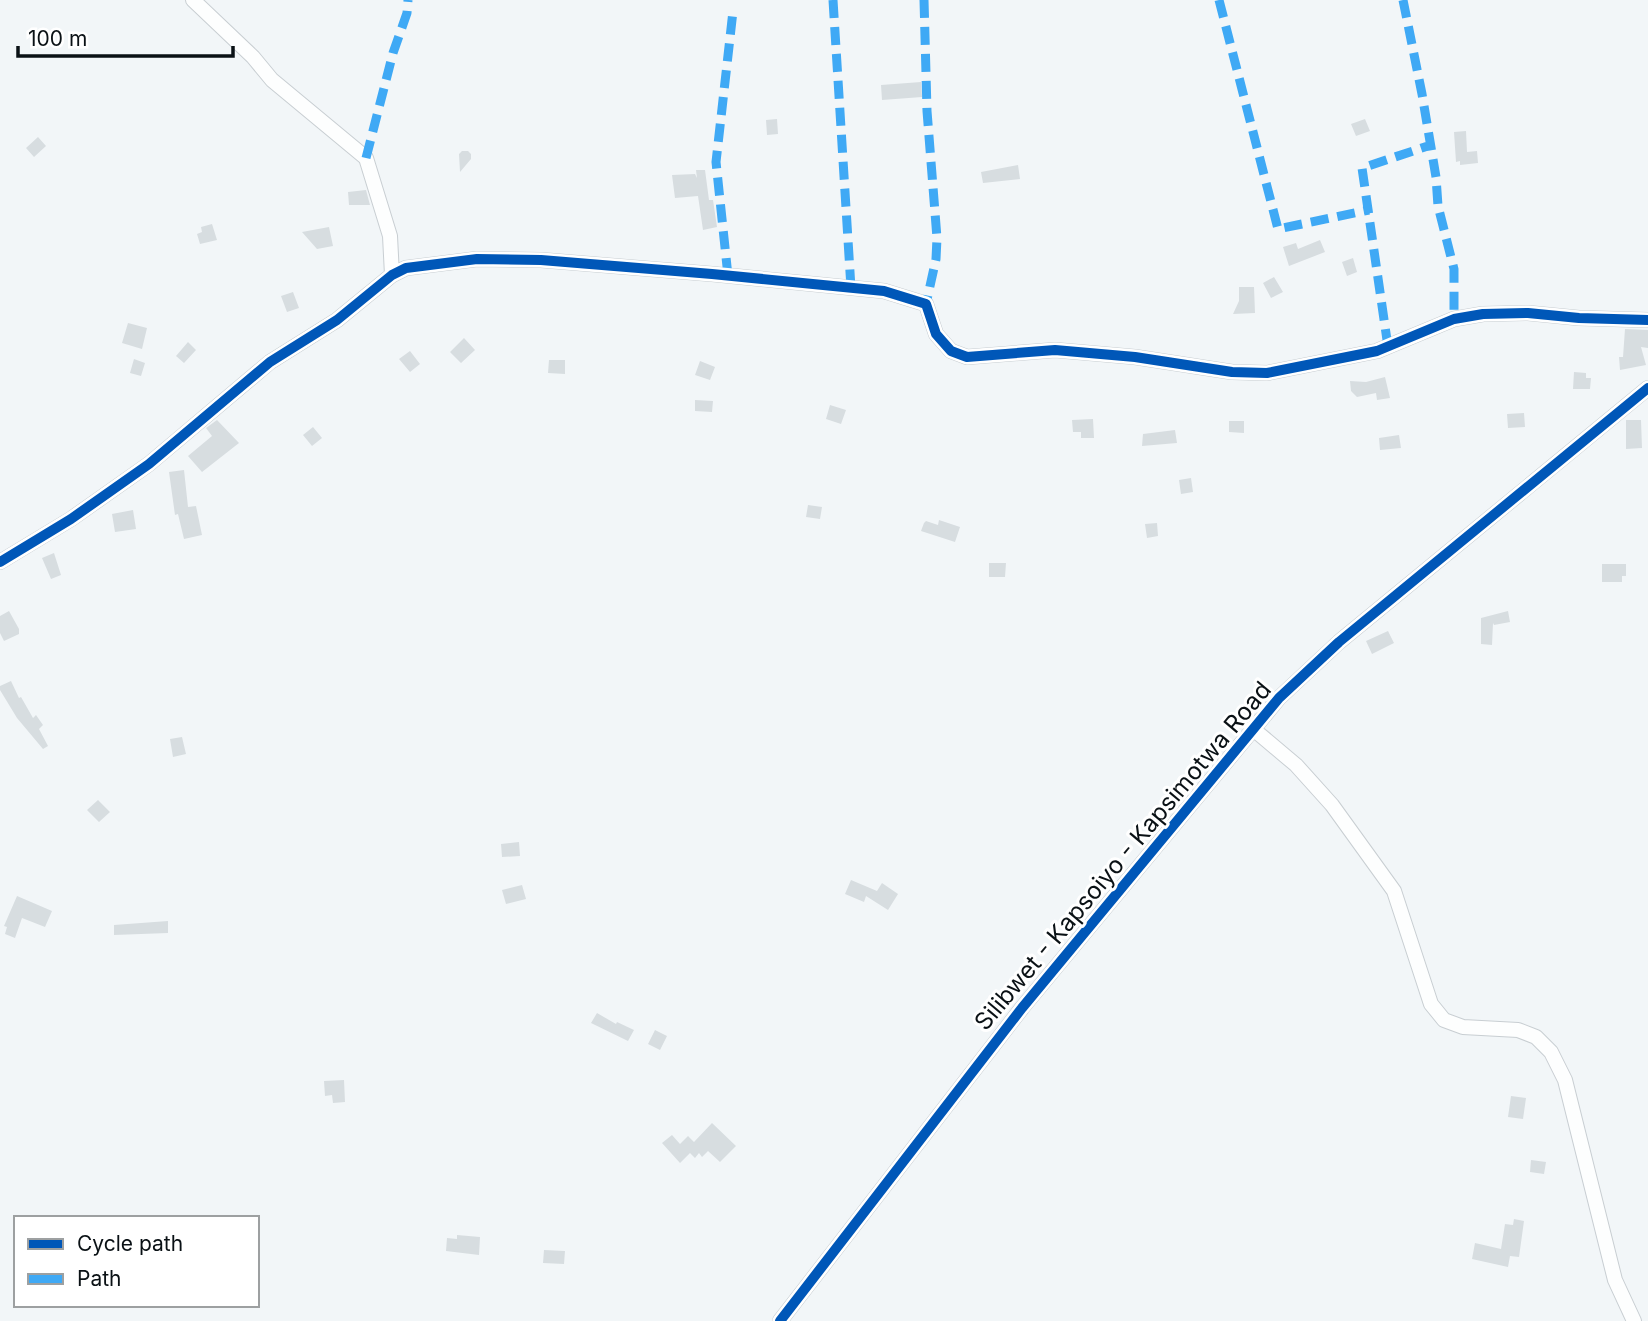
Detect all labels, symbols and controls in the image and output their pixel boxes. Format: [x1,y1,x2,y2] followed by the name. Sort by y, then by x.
[18,14,233,58] scale bar
[28,26,87,51] text: 100 m
[968,676,1277,1036] street label: Silibwet - Kapsoiyo - Kapsimotwa Road
[14,1216,259,1307] legend
[77,1231,183,1256] text: Cycle path
[77,1266,122,1291] text: Path

